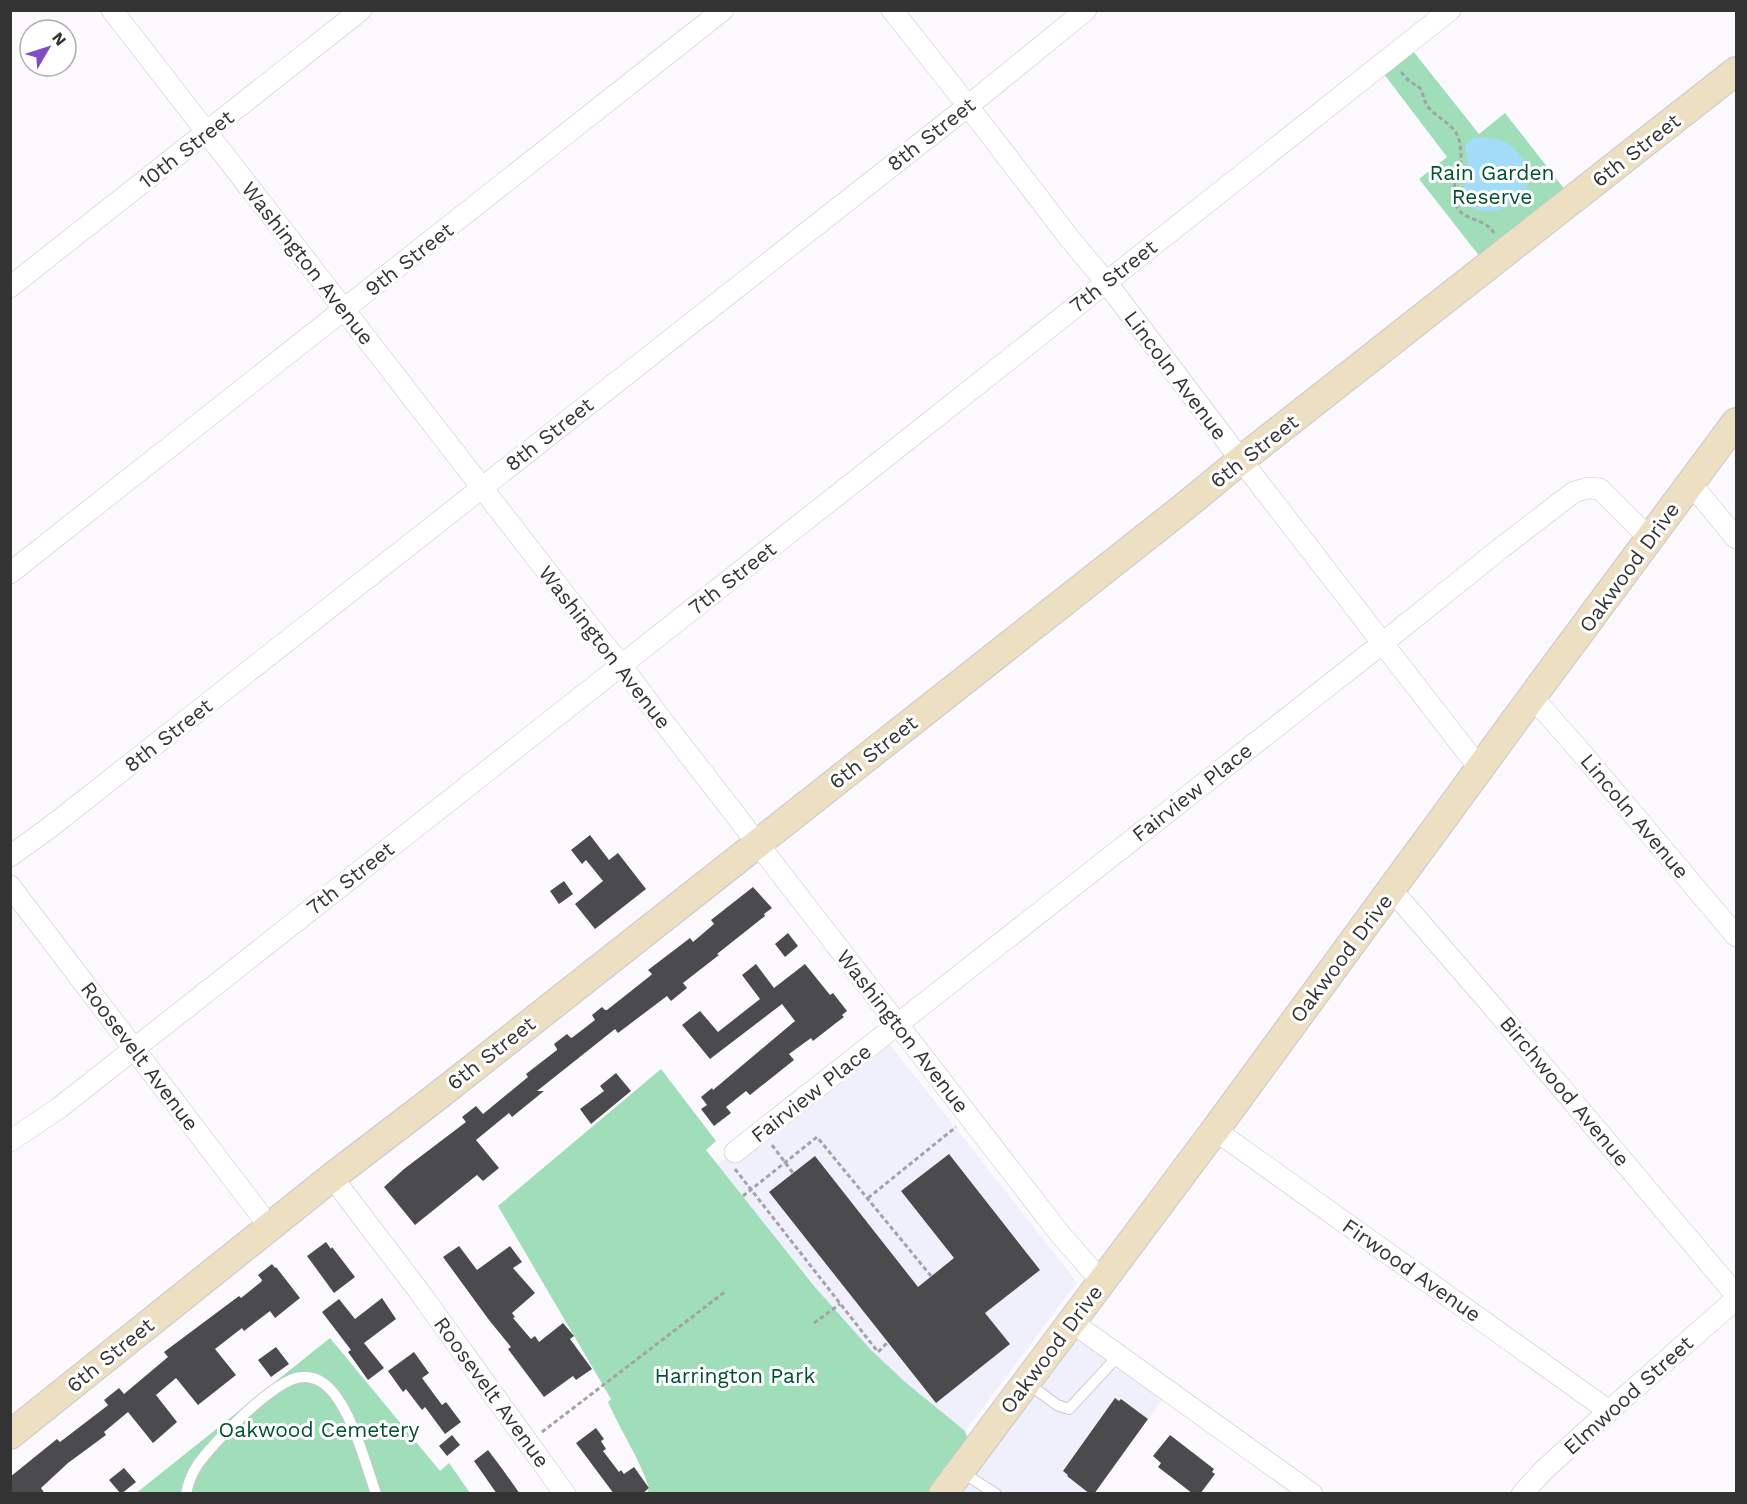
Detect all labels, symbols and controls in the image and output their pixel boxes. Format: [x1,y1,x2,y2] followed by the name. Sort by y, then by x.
[18,18,78,78] north arrow
[48,28,70,49] text: N
[882,92,980,176] street label: 8th Street
[134,104,239,194] street label: 10th Street
[1587,108,1685,192] street label: 6th Street
[1429,160,1555,209] park label: Rain Garden Reserve
[237,176,379,350] street label: Washington Avenue
[360,217,458,301] street label: 9th Street
[1064,234,1162,318] street label: 7th Street
[1119,305,1233,445] street label: Lincoln Avenue
[500,392,598,476] street label: 8th Street
[1205,409,1303,493] street label: 6th Street
[1573,497,1685,637] street label: Oakwood Drive
[683,536,781,620] street label: 7th Street
[534,560,676,734] street label: Washington Avenue
[119,693,217,777] street label: 8th Street
[824,710,922,794] street label: 6th Street
[1127,737,1257,847] street label: Fairview Place
[1575,748,1695,884] street label: Lincoln Avenue
[301,836,399,920] street label: 7th Street
[1285,889,1397,1027] street label: Oakwood Drive
[832,944,974,1118] street label: Washington Avenue
[76,977,204,1135] street label: Roosevelt Avenue
[442,1011,540,1095] street label: 6th Street
[1495,1011,1635,1171] street label: Birchwood Avenue
[746,1038,876,1148] street label: Fairview Place
[1338,1213,1486,1327] street label: Firwood Avenue
[995,1280,1107,1418] street label: Oakwood Drive
[61,1312,159,1398] street label: 6th Street
[429,1312,555,1472] street label: Roosevelt Avenue
[1558,1330,1698,1460] street label: Elmwood Street
[655,1363,815,1388] park label: Harrington Park
[219,1417,420,1442] park label: Oakwood Cemetery

